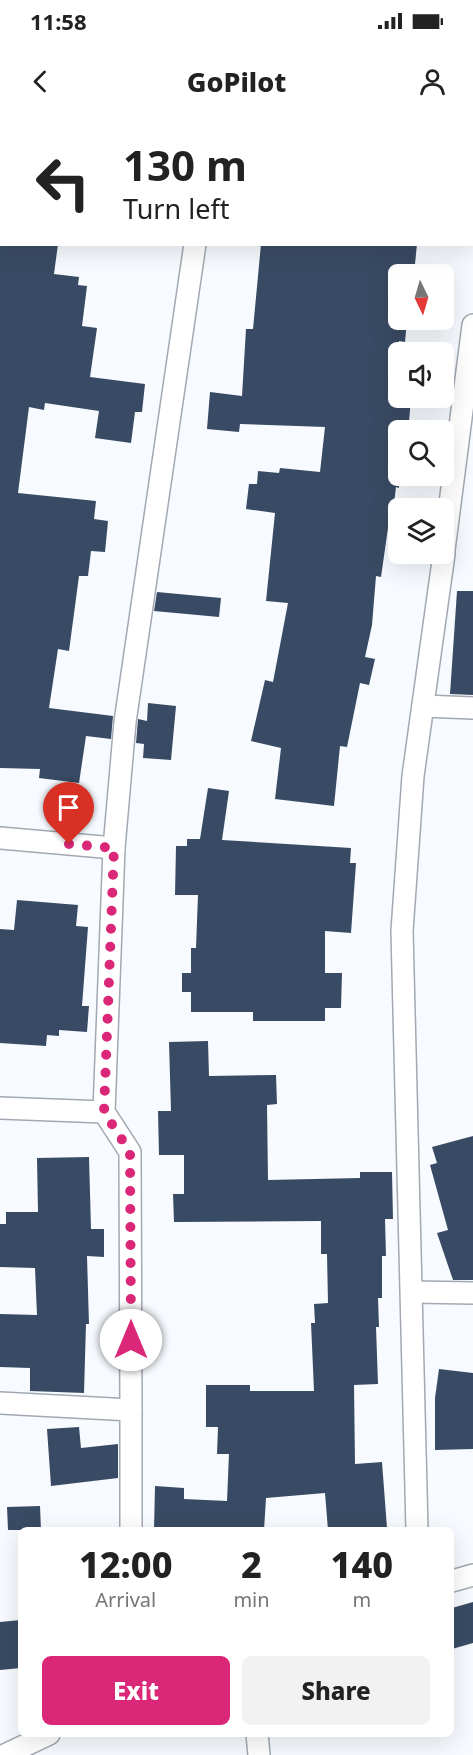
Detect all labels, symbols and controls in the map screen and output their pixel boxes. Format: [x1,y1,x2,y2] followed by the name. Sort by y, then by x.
[30,6,87,36] text: 11:58
[187,63,286,100] text: GoPilot
[24,65,57,98] icon: back
[416,65,449,98] icon: person
[123,136,247,193] text: 130 m
[24,144,102,222] icon: left
[123,190,229,227] text: Turn left
[388,264,454,330] north arrow
[388,264,454,564] map controls
[388,342,454,408] button: sound
[388,420,454,486] button: search
[388,498,454,564] button: layers
[43,782,94,844] pin
[52,791,85,824] icon: arrive
[99,1308,163,1372] position arrow
[79,1540,172,1589] text: 12:00
[241,1540,262,1589] text: 2
[331,1540,393,1589] text: 140
[95,1586,156,1613] text: Arrival
[233,1586,270,1613] text: min
[352,1586,371,1613] text: m
[42,1656,230,1725] button: Exit
[242,1656,430,1725] button: Share

